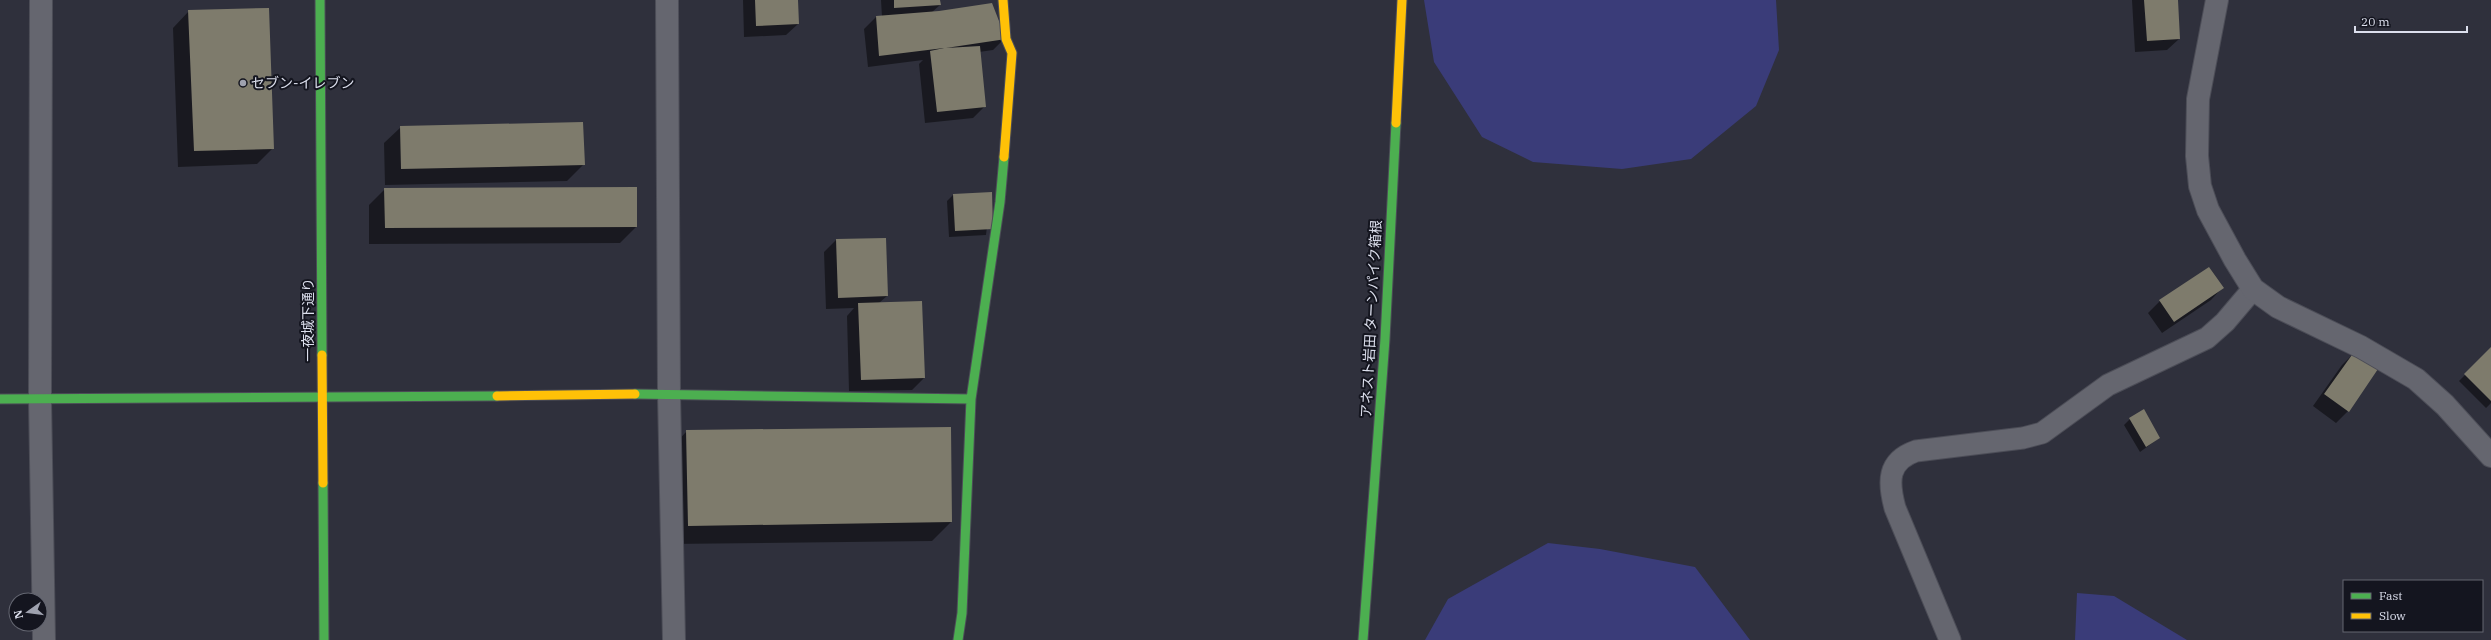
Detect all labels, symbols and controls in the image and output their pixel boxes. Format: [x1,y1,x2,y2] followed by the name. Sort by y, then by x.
[2355,8,2467,34] scale bar
[2361,14,2390,29] text: 20 m
[251,74,355,92] place label: セブン-イレブン
[238,78,248,88] marker: セブン-イレブン
[1357,220,1385,418] street label: アネスト岩田 ターンパイク箱根
[299,278,317,362] street label: 一夜城下通り
[2343,580,2483,632] legend
[2379,588,2403,603] text: Fast
[8,592,48,632] north arrow
[10,608,26,620] text: N
[2379,608,2406,623] text: Slow

